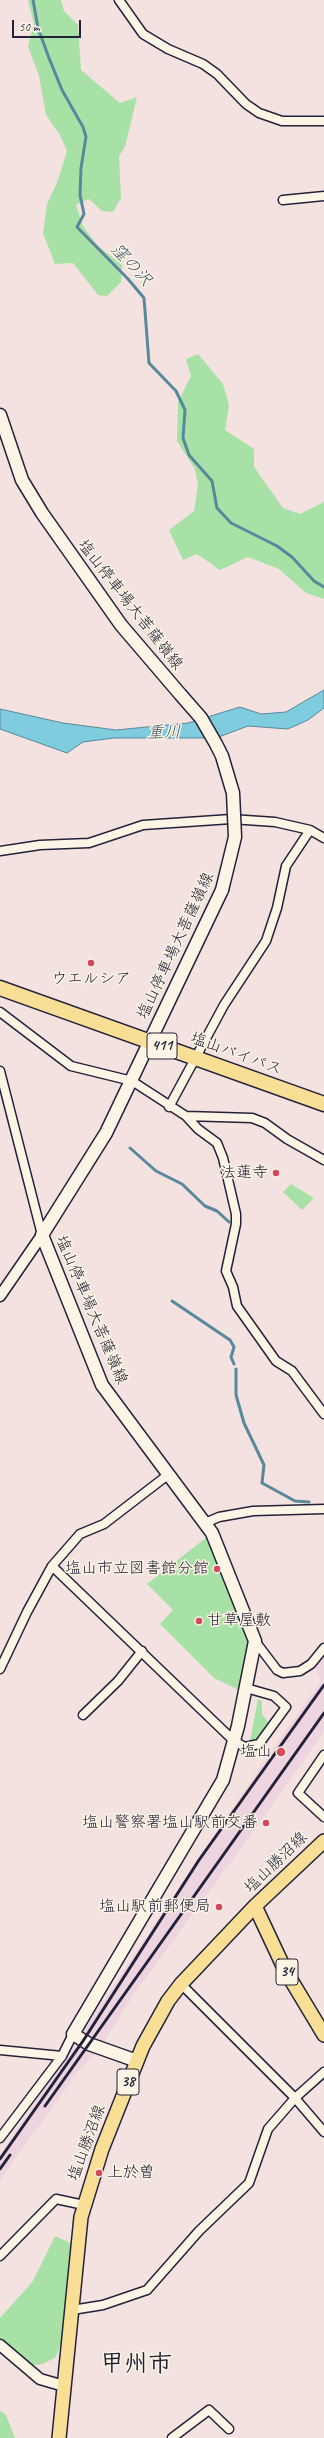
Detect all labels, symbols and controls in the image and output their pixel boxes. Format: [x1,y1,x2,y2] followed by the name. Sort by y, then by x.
[14,12,83,38] scale bar
[19,19,39,35] text: 50 m
[106,239,156,291] water label: 窪の沢
[73,536,187,674] street label: 塩山停車場大菩薩嶺線
[147,723,181,743] water label: 重川
[133,869,219,1023] street label: 塩山停車場大菩薩嶺線
[86,958,96,968] marker: ウエルシア
[51,969,131,989] place label: ウエルシア
[188,1029,284,1079] street label: 塩山バイパス
[147,1033,177,1059] road number: 411
[220,1163,268,1183] place label: 法蓮寺
[271,1168,281,1178] marker: 法蓮寺
[51,1233,131,1387] street label: 塩山停車場大菩薩嶺線
[65,1559,209,1579] place label: 塩山市立図書館分館
[212,1564,222,1574] marker: 塩山市立図書館分館
[207,1611,271,1631] place label: 甘草屋敷
[194,1616,204,1626] marker: 甘草屋敷
[240,1742,272,1762] place label: 塩山
[275,1746,287,1758] marker: 塩山
[82,1813,258,1833] place label: 塩山警察署塩山駅前交番
[261,1818,271,1828] marker: 塩山警察署塩山駅前交番
[241,1828,311,1898] street label: 塩山勝沼線
[99,1897,211,1917] place label: 塩山駅前郵便局
[214,1902,224,1912] marker: 塩山駅前郵便局
[276,1959,298,1985] road number: 34
[117,2069,139,2095] road number: 38
[64,2102,110,2184] street label: 塩山勝沼線
[107,2163,155,2183] place label: 上於曽
[94,2168,104,2178] marker: 上於曽
[100,2351,172,2379] district label: 甲州市

